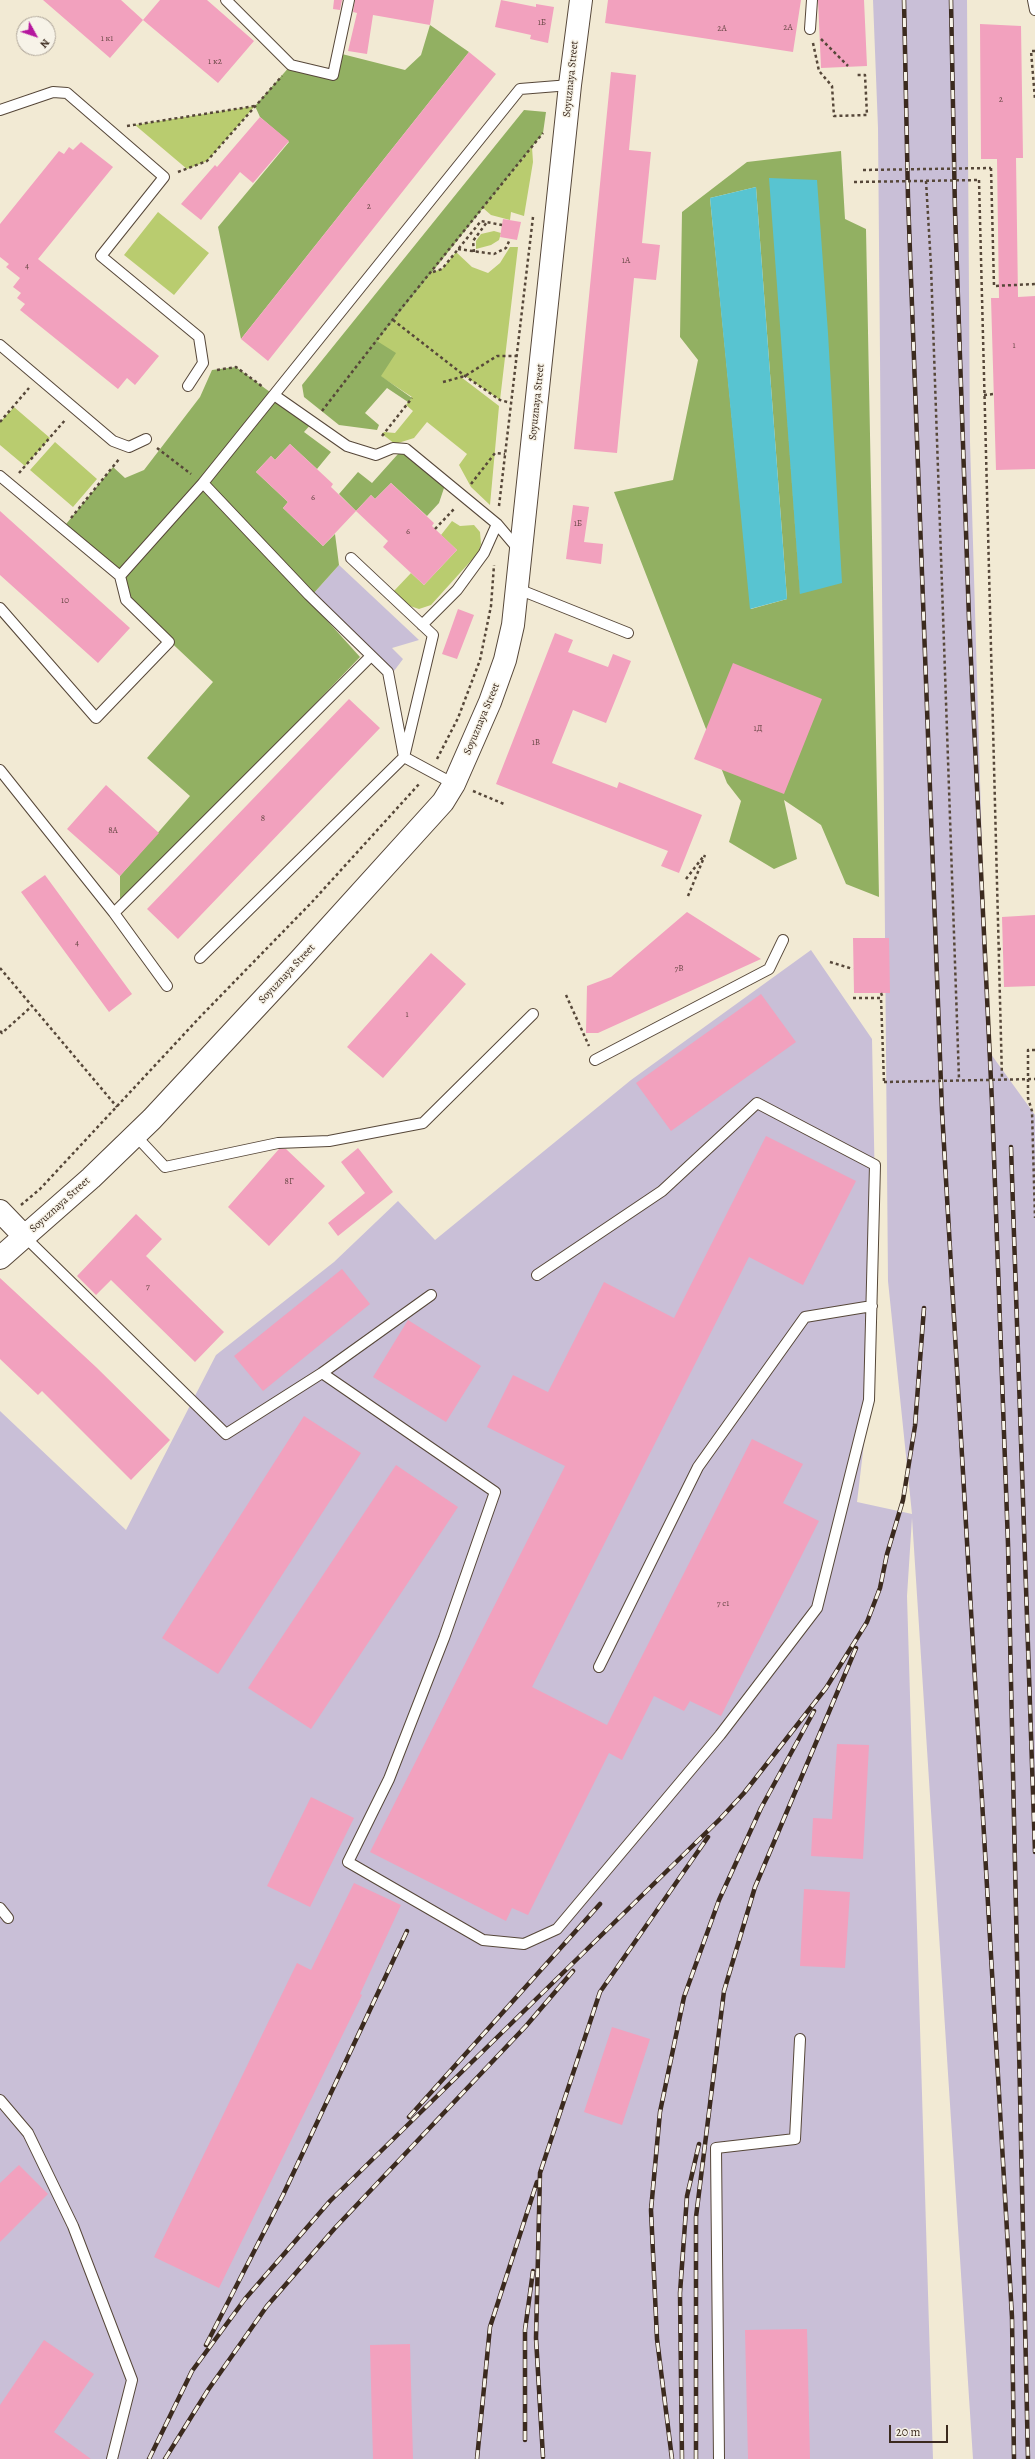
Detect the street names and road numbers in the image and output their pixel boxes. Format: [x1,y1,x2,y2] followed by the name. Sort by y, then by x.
[560,40,582,118] street label: Soyuznaya Street
[526,363,548,441] street label: Soyuznaya Street
[461,681,503,757] street label: Soyuznaya Street
[256,941,318,1007] street label: Soyuznaya Street
[27,1174,93,1236] street label: Soyuznaya Street

